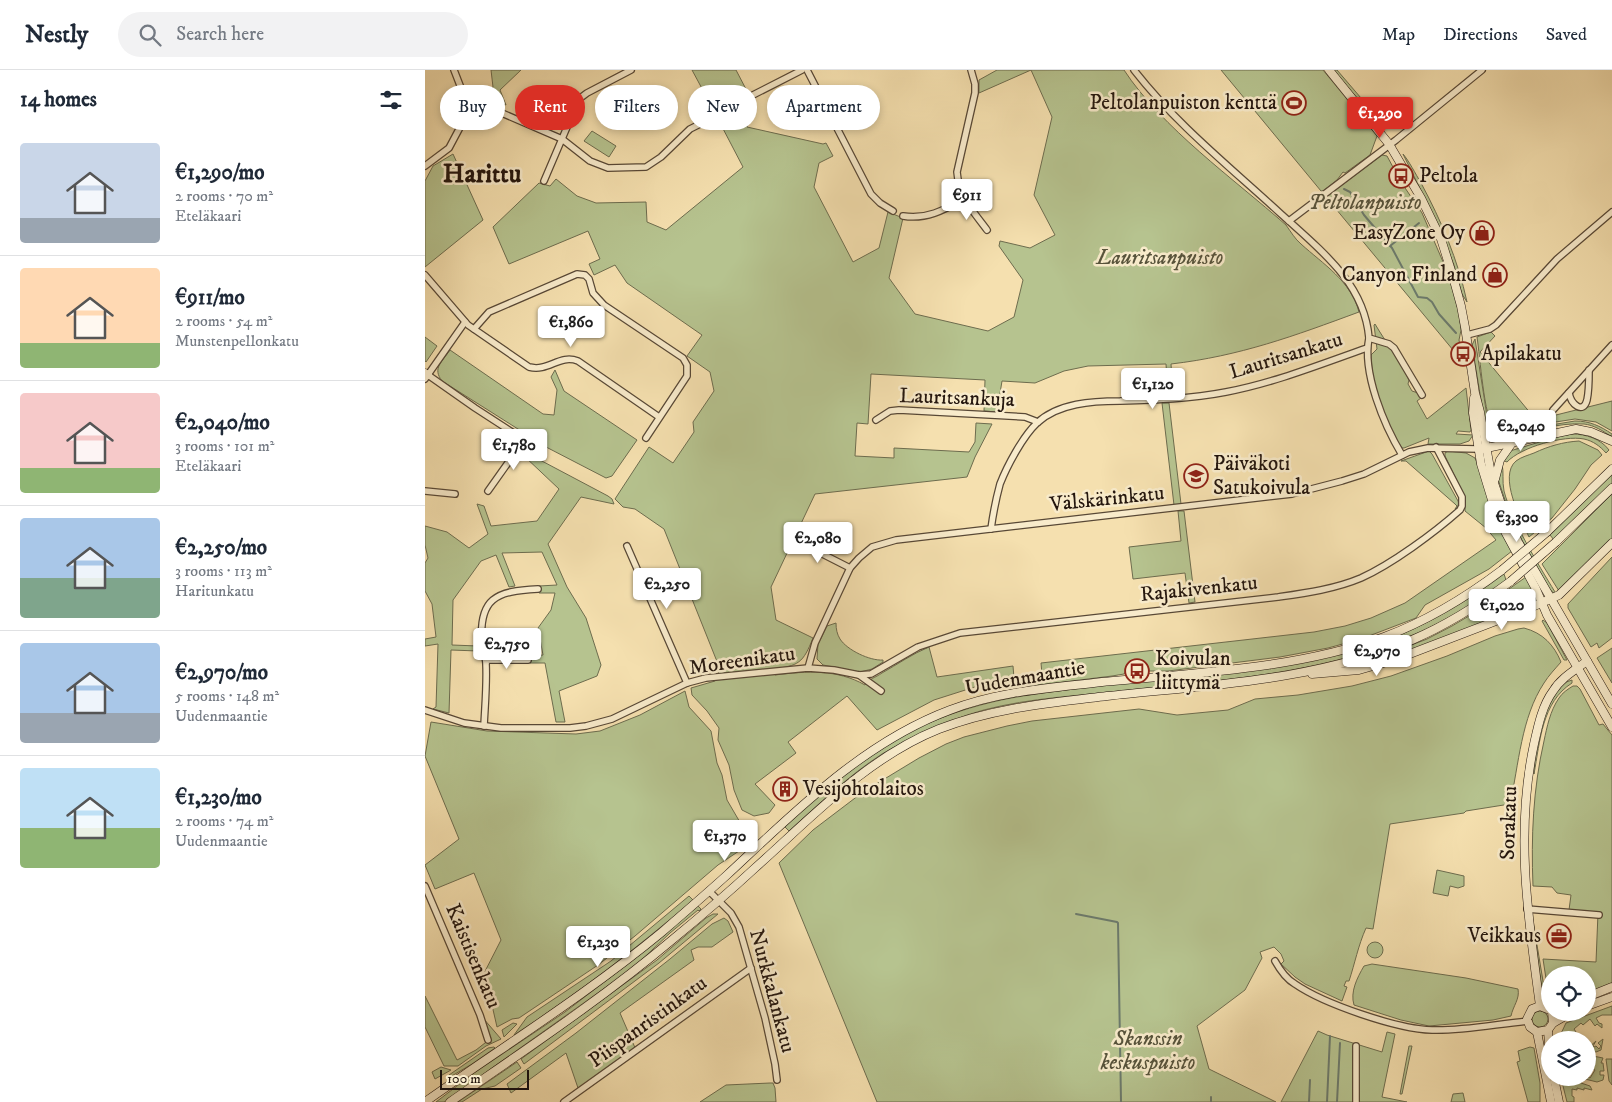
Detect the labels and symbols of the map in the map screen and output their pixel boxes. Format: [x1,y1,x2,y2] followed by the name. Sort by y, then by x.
[1089,90,1277,116] place label: Peltolanpuiston kenttä
[1281,90,1307,116] sports icon: Peltolanpuiston kenttä
[1339,97,1421,139] pin: €1,290
[443,158,522,191] district label: Harittu
[1388,163,1414,189] bus stop icon: Peltola
[1419,163,1478,189] place label: Peltola
[937,178,997,221] pin: €911
[1308,190,1422,216] park label: Peltolanpuisto
[1353,220,1466,246] place label: EasyZone Oy
[1469,220,1495,246] shop icon: EasyZone Oy
[1096,245,1224,271] park label: Lauritsanpuisto
[1342,262,1478,288] place label: Canyon Finland
[1482,262,1508,288] shop icon: Canyon Finland
[530,306,612,348] pin: €1,860
[1226,326,1346,386] street label: Lauritsankatu
[1450,341,1476,367] bus stop icon: Apilakatu
[1481,341,1562,367] place label: Apilakatu
[1112,368,1194,410] pin: €1,120
[899,383,1015,413] street label: Lauritsankuja
[1480,410,1562,452] pin: €2,040
[473,428,555,471] pin: €1,780
[1213,451,1310,501] place label: Päiväkoti Satukoivula
[1183,463,1209,489] school or university icon: Päiväkoti Satukoivula
[1047,480,1166,518] street label: Välskärinkatu
[1476,500,1558,543] pin: €3,300
[777,522,859,564] pin: €2,080
[626,568,708,610] pin: €2,250
[1139,570,1259,608] street label: Rajakivenkatu
[1461,588,1543,631] pin: €1,020
[466,628,548,670] pin: €2,750
[1336,634,1418,677] pin: €2,970
[687,641,797,681] street label: Moreenikatu
[1155,646,1231,696] place label: Koivulan liittymä
[963,655,1087,701] street label: Uudenmaantie
[1124,658,1150,684] bus stop icon: Koivulan liittymä
[772,776,798,802] building icon: Vesijohtolaitos
[802,776,924,802] place label: Vesijohtolaitos
[1495,786,1523,860] street label: Sorakatu
[684,820,766,862] pin: €1,370
[439,900,507,1012] street label: Kaistisenkatu
[1467,923,1541,949] place label: Veikkaus
[1546,923,1572,949] office icon: Veikkaus
[557,926,639,968] pin: €1,230
[743,926,801,1056] street label: Nurkkalankatu
[584,970,712,1074] street label: Piispanristinkatu
[1100,1026,1195,1076] park label: Skanssin keskuspuisto
[440,1067,529,1090] scale bar

